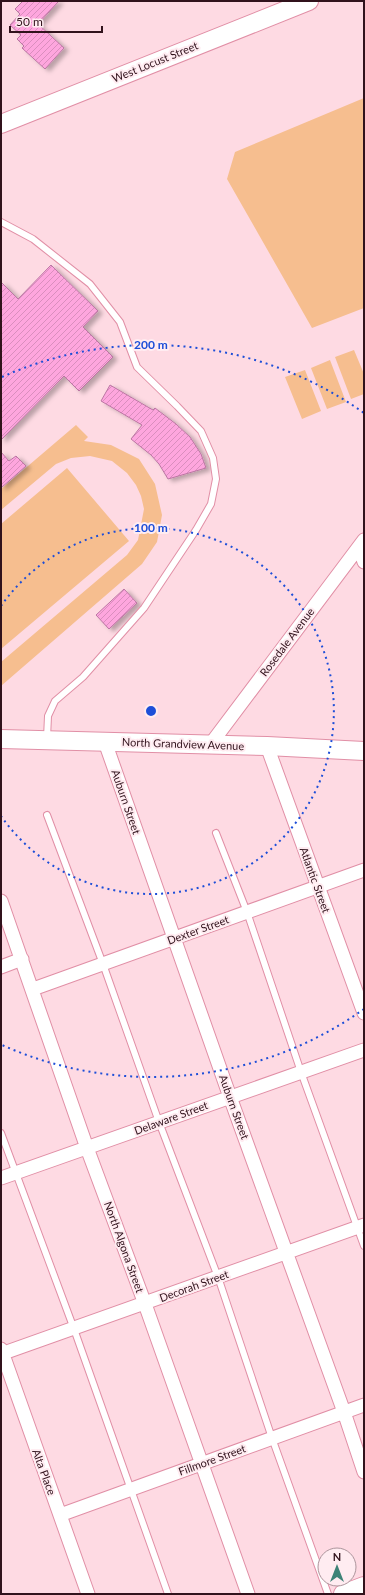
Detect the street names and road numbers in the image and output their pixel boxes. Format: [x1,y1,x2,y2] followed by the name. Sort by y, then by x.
[110,38,200,85] street label: West Locust Street
[257,605,317,678] street label: Rosedale Avenue
[122,735,245,752] street label: North Grandview Avenue
[109,768,144,836] street label: Auburn Street
[298,845,333,915] street label: Atlantic Street
[165,912,231,947] street label: Dexter Street
[217,1073,252,1141] street label: Auburn Street
[132,1098,210,1137] street label: Delaware Street
[102,1199,147,1294] street label: North Algona Street
[157,1267,230,1304] street label: Decorah Street
[176,1441,247,1478] street label: Fillmore Street
[30,1447,59,1497] street label: Alta Place

